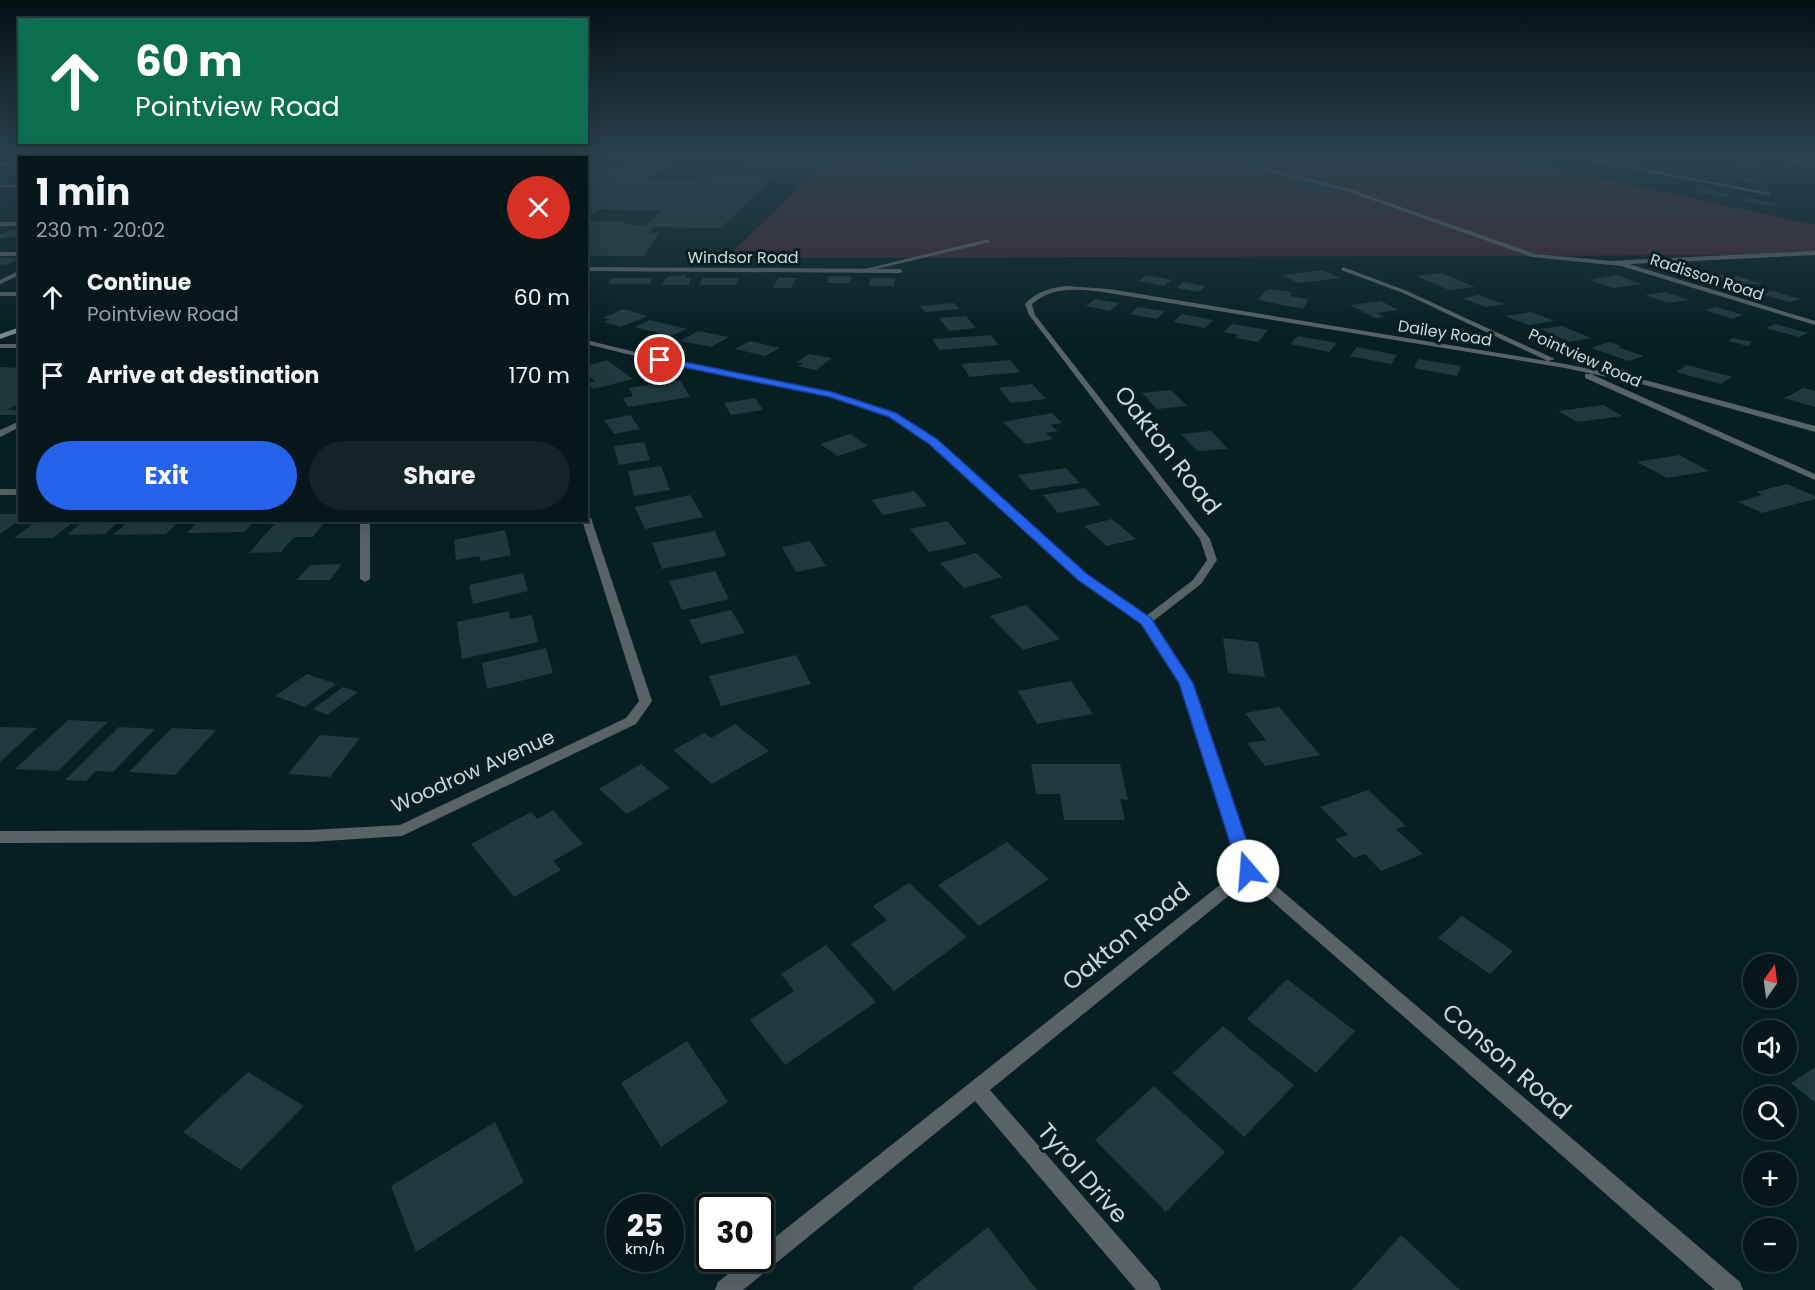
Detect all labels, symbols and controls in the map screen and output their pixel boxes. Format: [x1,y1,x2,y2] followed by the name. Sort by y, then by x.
[135,32,243,91] text: 60 m
[36,42,114,120] icon: ahead
[135,88,340,125] text: Pointview Road
[36,167,130,218] text: 1 min
[507,176,570,239] button: close
[36,216,165,244] text: 230 m · 20:02
[687,246,799,269] street label: Windsor Road
[1647,248,1767,306] street label: Radisson Road
[87,267,191,298] text: Continue
[36,281,69,314] icon: ahead
[514,282,570,313] text: 60 m
[87,300,239,328] text: Pointview Road
[1396,314,1494,352] street label: Dailey Road
[1525,323,1645,393] street label: Pointview Road
[634,334,685,385] pin
[643,343,676,376] icon: arrive
[36,359,69,392] icon: arrive
[87,360,319,391] text: Arrive at destination
[509,360,570,391] text: 170 m
[1107,378,1229,522] street label: Oakton Road
[36,441,297,510] button: Exit
[309,441,570,510] button: Share
[387,722,559,820] street label: Woodrow Avenue
[1216,839,1280,903] position arrow
[1055,874,1197,998] street label: Oakton Road
[1743,954,1797,1008] north arrow
[1743,954,1797,1272] map controls
[1435,996,1579,1126] street label: Conson Road
[1743,1020,1797,1074] button: sound
[1743,1086,1797,1140] button: search
[1030,1116,1136,1230] street label: Tyrol Drive
[1743,1152,1797,1206] button: +
[696,1194,774,1272] speed limit sign: 30
[627,1204,663,1247] text: 25
[1743,1218,1797,1272] button: −
[625,1238,665,1259] text: km/h

